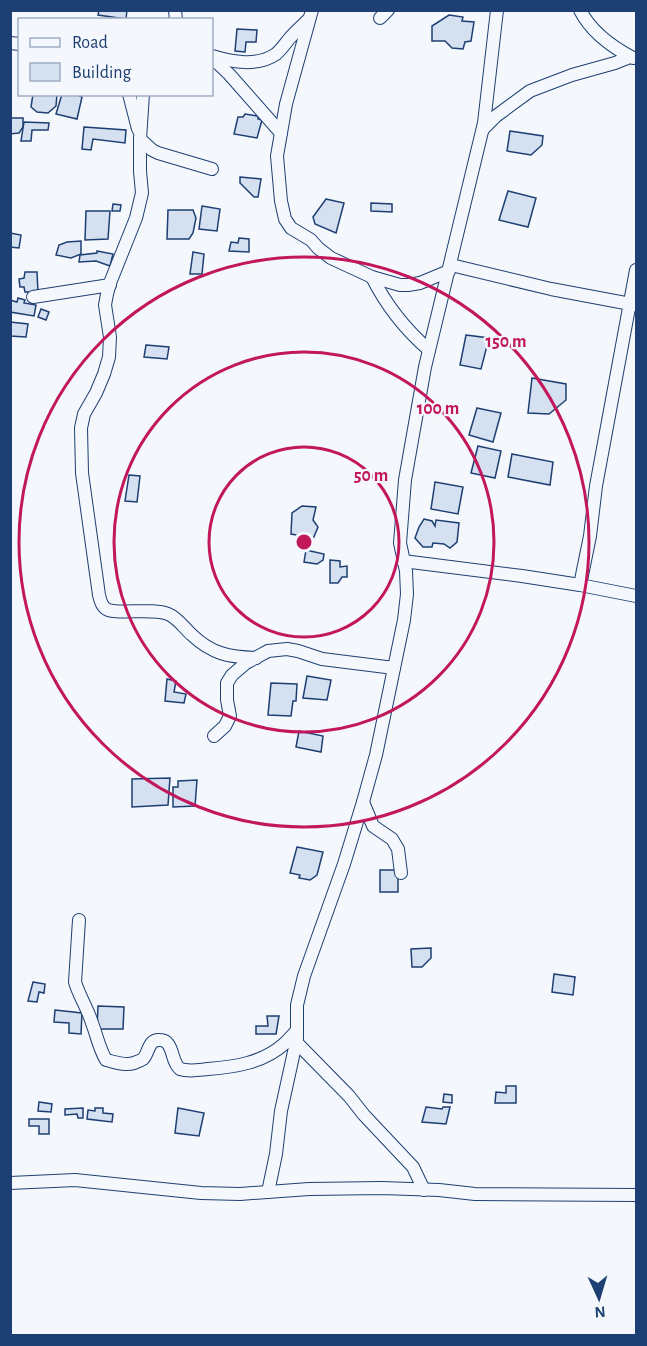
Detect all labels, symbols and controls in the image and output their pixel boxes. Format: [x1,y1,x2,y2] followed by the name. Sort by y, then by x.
[18,18,213,96] legend
[72,34,108,52] text: Road
[72,64,132,82] text: Building
[486,333,526,351] text: 150 m
[417,400,459,418] text: 100 m
[354,467,388,485] text: 50 m
[294,532,314,552] centre of rings
[569,1268,629,1328] north arrow
[594,1304,606,1320] text: N

